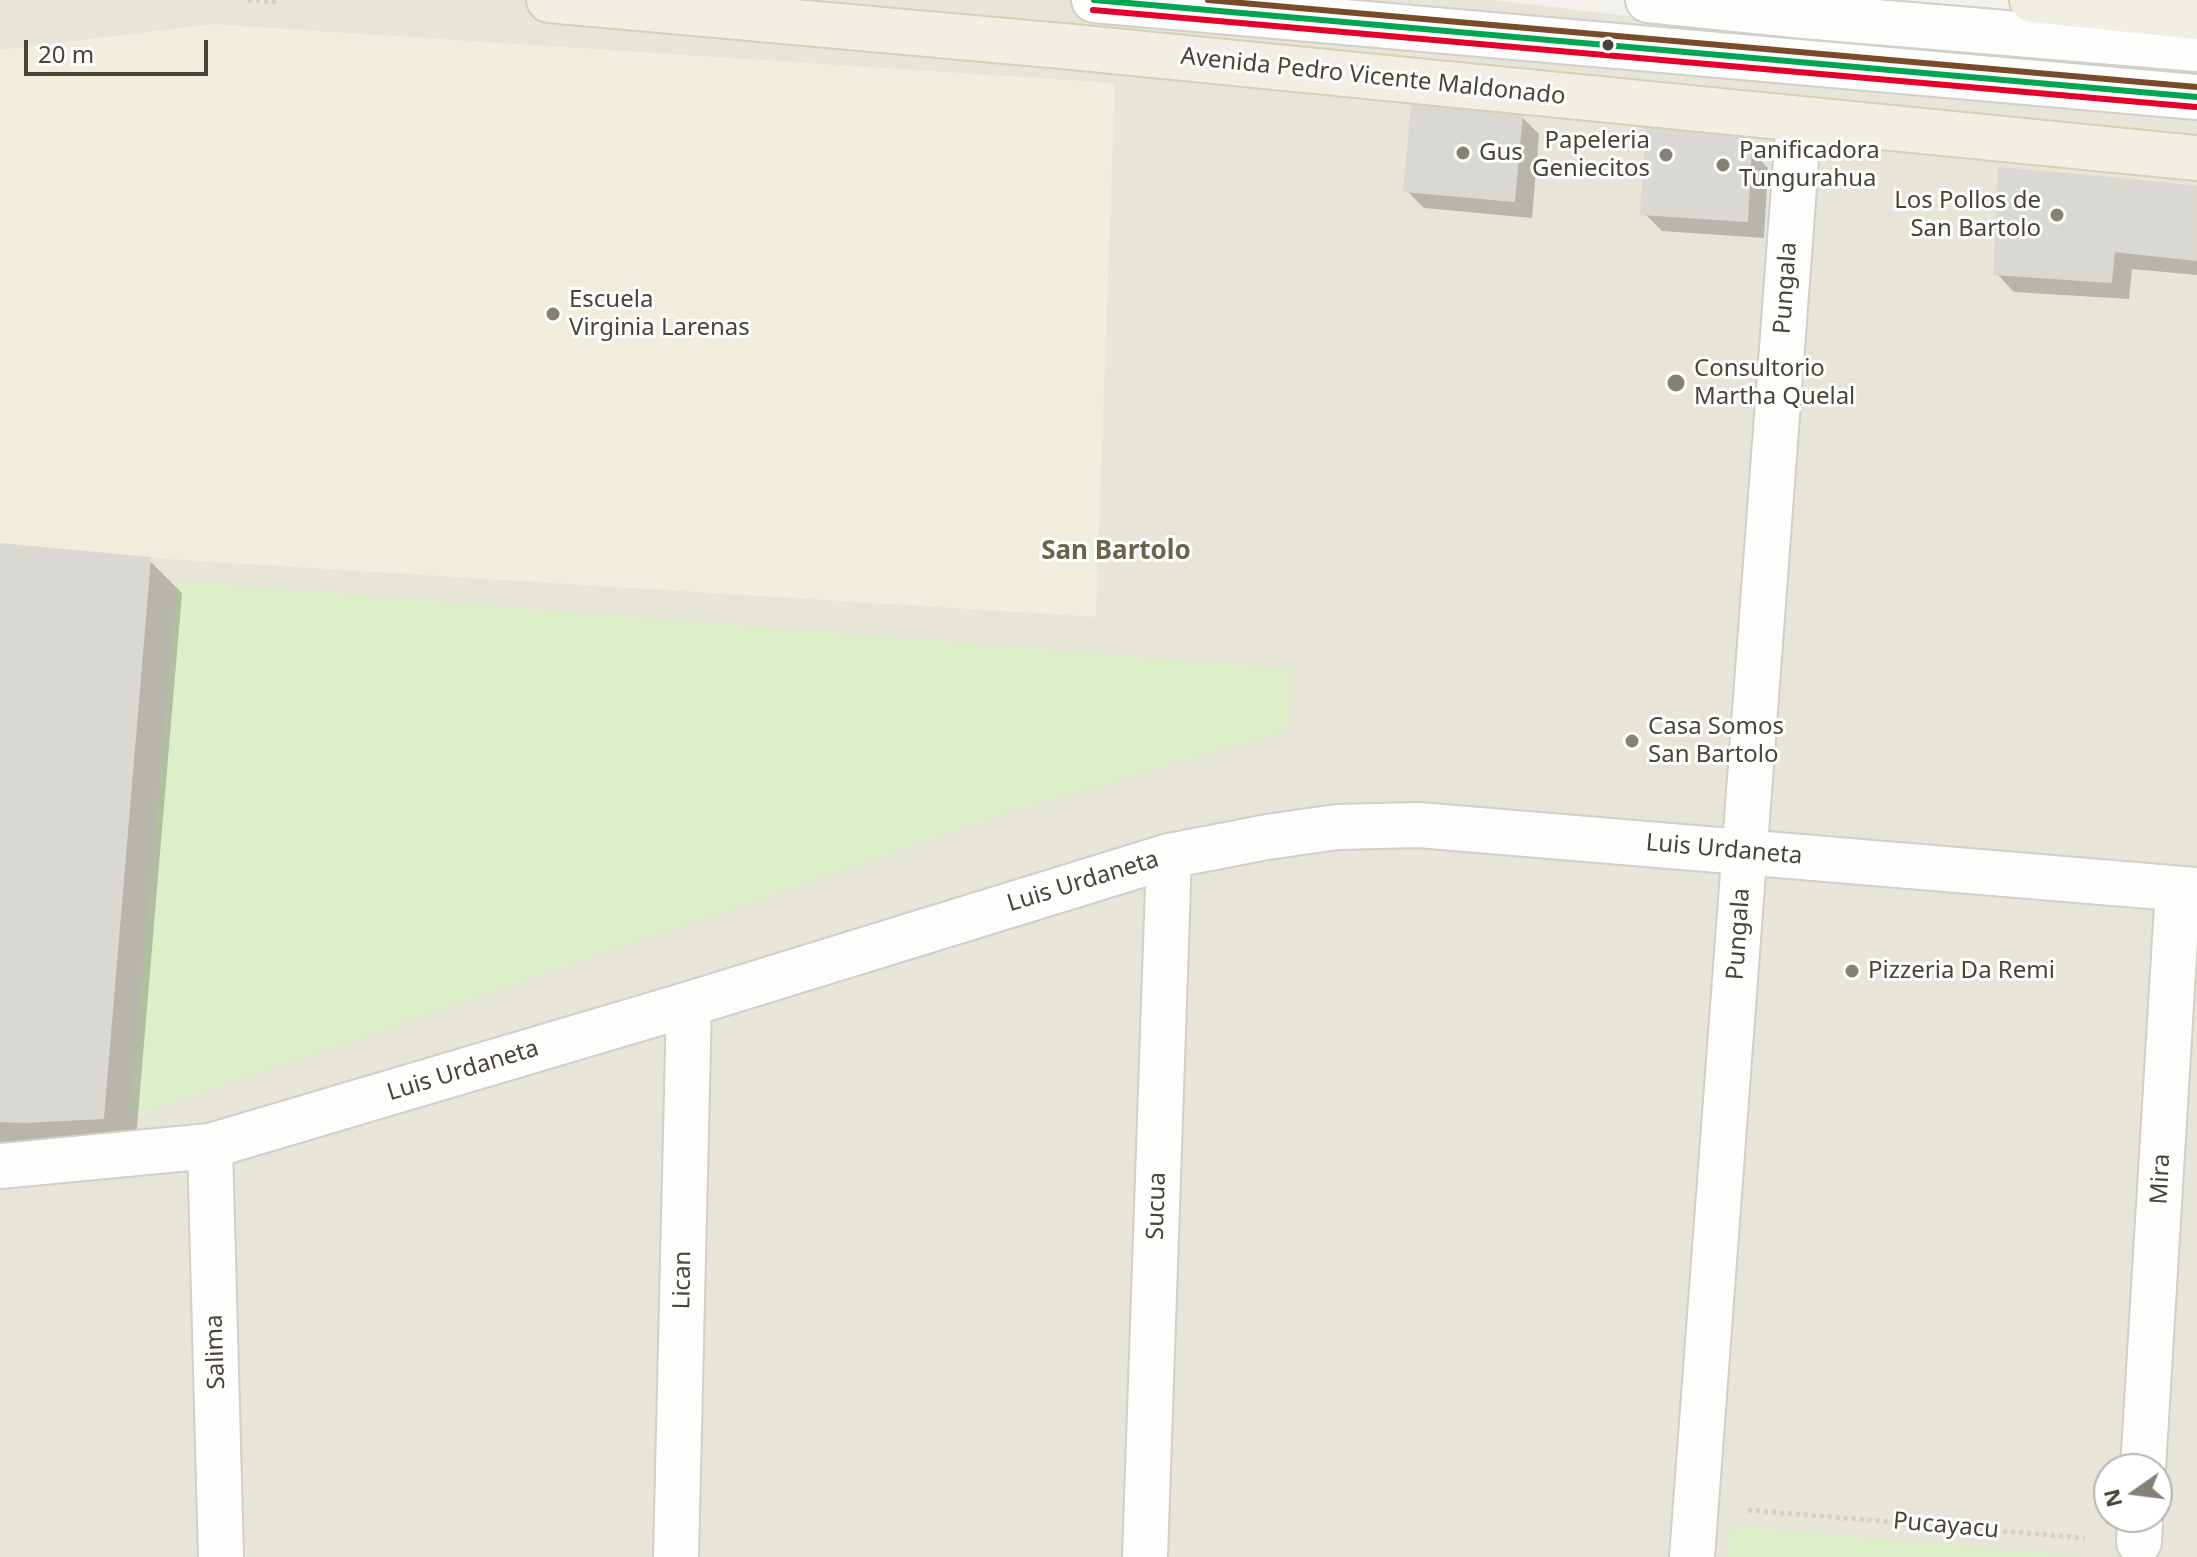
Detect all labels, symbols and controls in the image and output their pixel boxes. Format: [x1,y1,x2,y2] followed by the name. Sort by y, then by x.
[28,24,212,74] scale bar
[38,37,94,70] text: 20 m
[1600,37,1616,53] unlabelled marker
[1179,42,1567,112] street label: Avenida Pedro Vicente Maldonado
[1532,127,1650,183] place label: Papeleria Geniecitos
[1739,137,1880,193] place label: Panificadora Tungurahua
[1479,139,1523,167] place label: Gus
[1454,144,1472,162] marker: Gus
[1657,146,1675,164] marker: Papeleria Geniecitos
[1714,156,1732,174] marker: Panificadora Tungurahua
[1894,187,2041,243] place label: Los Pollos de San Bartolo
[2048,206,2066,224] marker: Los Pollos de San Bartolo
[1768,241,1804,335] street label: Pungala
[569,286,750,342] place label: Escuela Virginia Larenas
[544,305,562,323] marker: Escuela Virginia Larenas
[1694,355,1855,411] place label: Consultorio Martha Quelal
[1665,372,1687,394] marker: Consultorio Martha Quelal
[1041,536,1191,568] district label: San Bartolo
[1648,713,1784,769] place label: Casa Somos San Bartolo
[1623,732,1641,750] marker: Casa Somos San Bartolo
[1645,829,1803,871] street label: Luis Urdaneta
[1004,845,1162,919] street label: Luis Urdaneta
[1721,887,1757,981] street label: Pungala
[1868,957,2055,985] place label: Pizzeria Da Remi
[1843,962,1861,980] marker: Pizzeria Da Remi
[384,1034,542,1108] street label: Luis Urdaneta
[2145,1153,2177,1205] street label: Mira
[1141,1172,1173,1240] street label: Sucua
[668,1250,698,1310] street label: Lican
[200,1314,232,1390] street label: Salima
[2093,1453,2173,1533] north arrow
[2095,1486,2128,1511] text: N
[1892,1507,2000,1545] street label: Pucayacu

